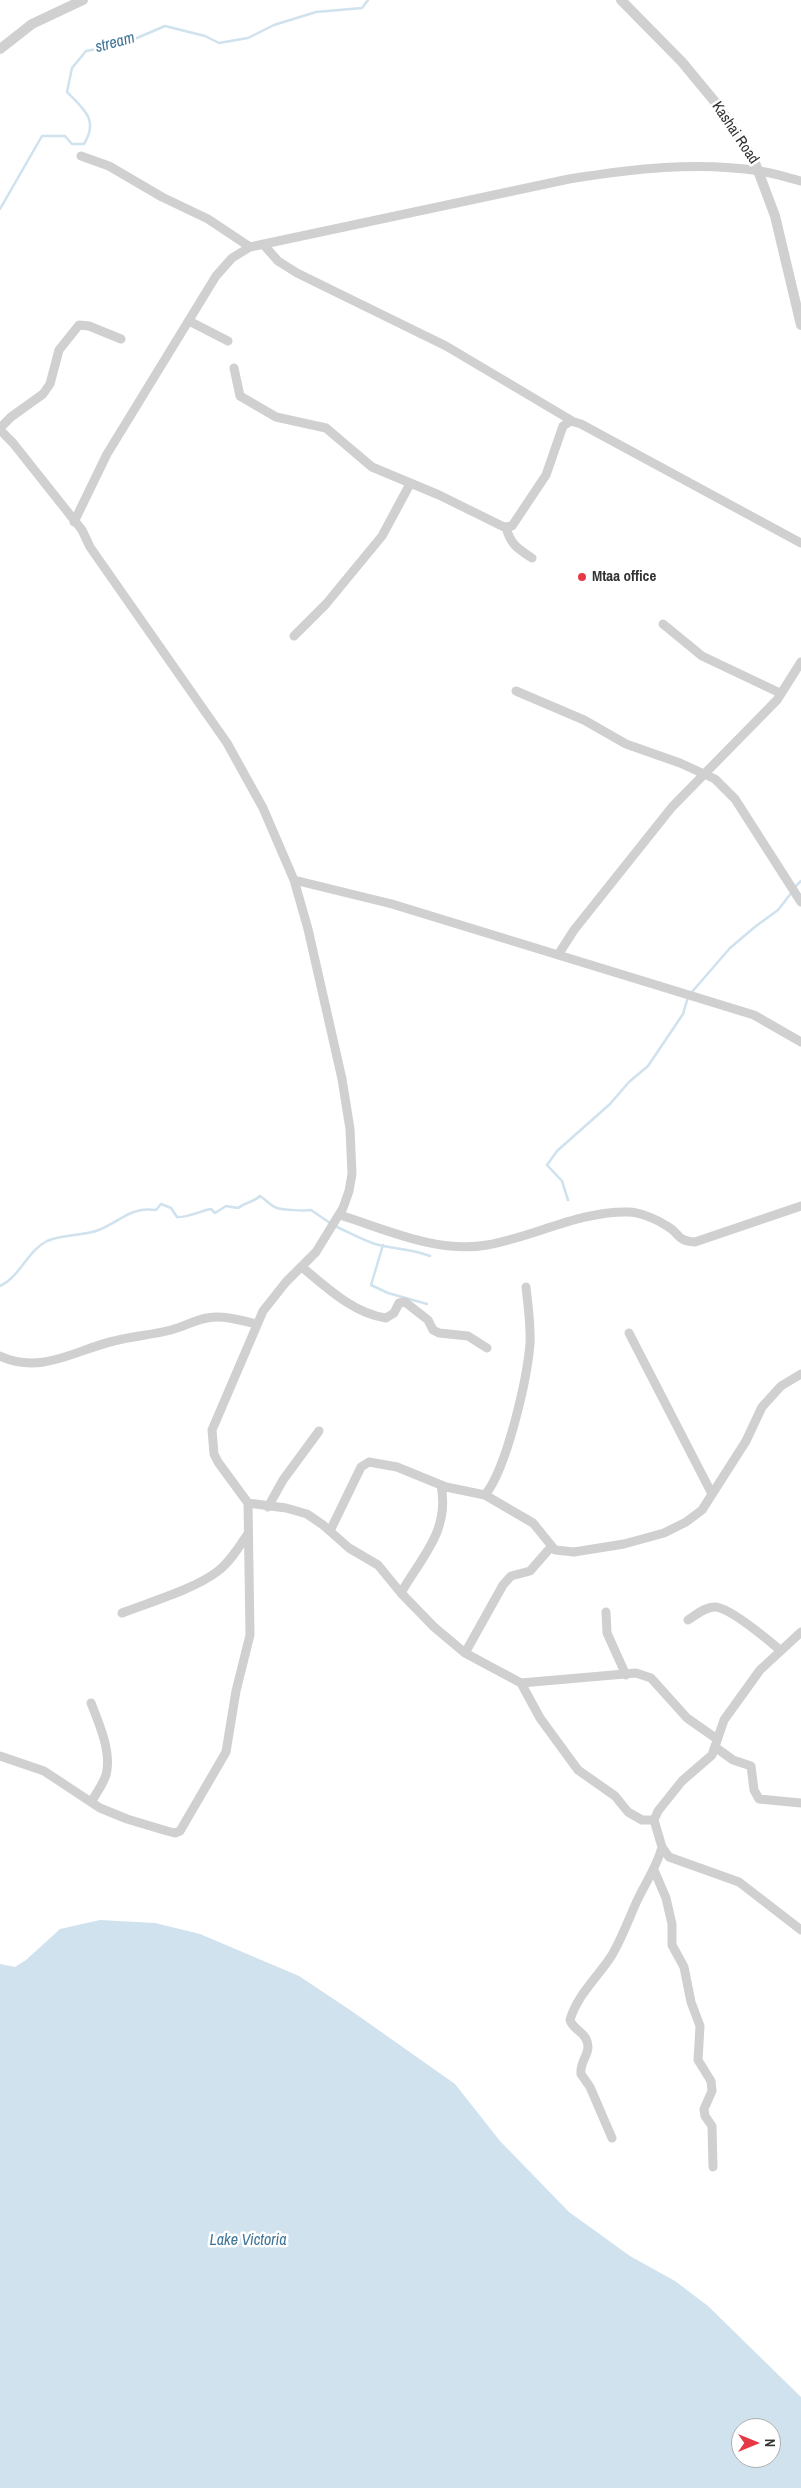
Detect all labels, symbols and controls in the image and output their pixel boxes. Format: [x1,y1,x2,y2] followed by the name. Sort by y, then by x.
[93,29,137,57] water label: stream
[708,98,762,168] street label: Kashai Road
[592,568,656,586] place label: Mtaa office
[576,571,588,583] marker: Mtaa office
[209,2231,287,2251] water label: Lake Victoria
[731,2418,781,2468] north arrow
[761,2439,779,2447] text: N

